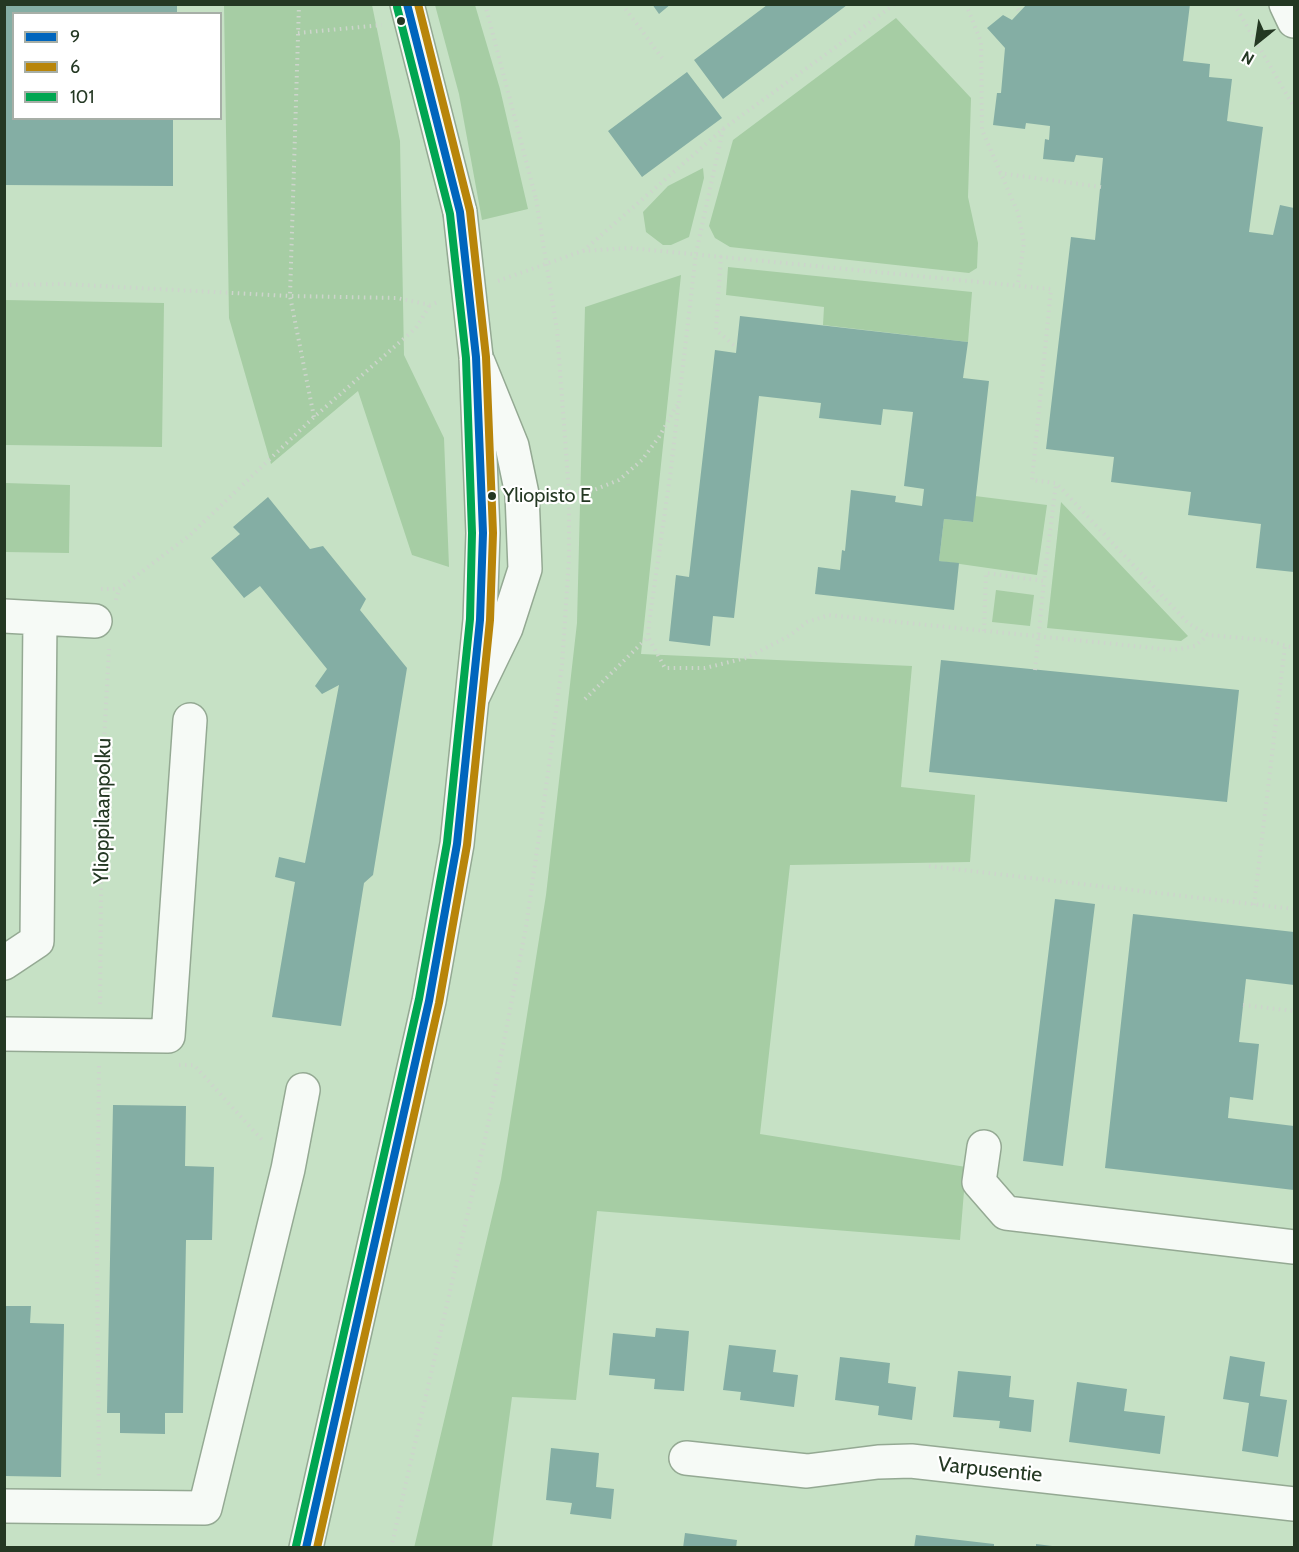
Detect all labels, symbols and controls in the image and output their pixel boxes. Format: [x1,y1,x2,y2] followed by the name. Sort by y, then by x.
[12,12,222,120] legend
[1227,12,1287,72] north arrow
[395,15,407,27] unlabelled marker
[70,26,80,48] text: 9
[1238,47,1257,69] text: N
[70,56,80,78] text: 6
[70,86,94,108] text: 101
[503,484,591,508] place label: Yliopisto E
[486,490,498,502] marker: Yliopisto E
[89,738,117,884] street label: Ylioppilaanpolku
[937,1452,1043,1488] street label: Varpusentie

